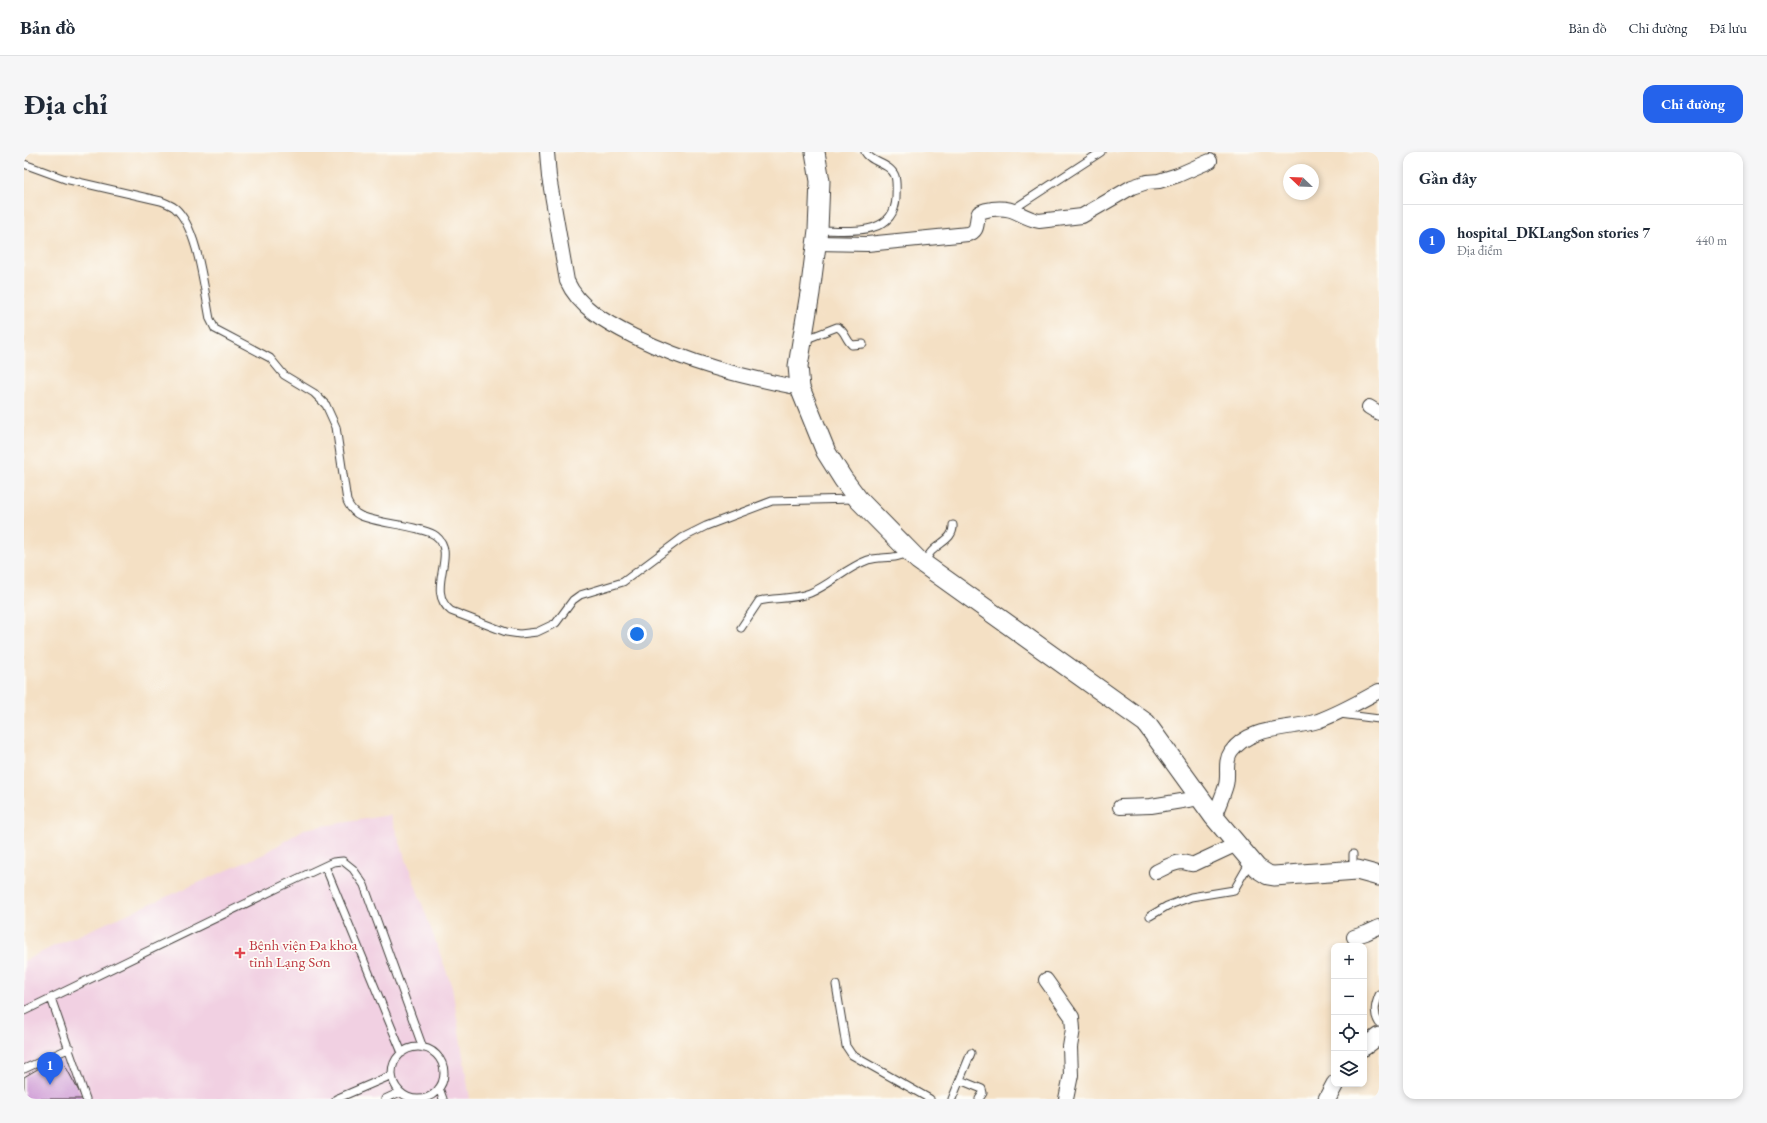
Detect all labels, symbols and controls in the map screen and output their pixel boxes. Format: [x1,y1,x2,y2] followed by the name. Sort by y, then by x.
[20,15,75,40] text: Bản đồ
[1569,19,1607,37] text: Bản đồ
[1629,19,1687,37] text: Chỉ đường
[1709,19,1747,37] text: Đã lưu
[1643,85,1743,123] button: Chỉ đường
[24,86,108,122] text: Địa chỉ
[1283,164,1319,200] north arrow
[1419,167,1477,189] text: Gần đây
[1457,223,1650,242] text: hospital_DKLangSon stories 7
[1429,232,1435,249] text: 1
[1696,232,1727,249] text: 440 m
[1457,242,1503,259] text: Địa điểm
[627,624,647,644] your location
[249,935,357,971] place label: Bệnh viện Đa khoa tỉnh Lạng Sơn
[1331,943,1367,1087] map controls
[1331,943,1367,979] button: +
[234,947,246,959] marker: Bệnh viện Đa khoa tỉnh Lạng Sơn
[1331,979,1367,1015] button: −
[1331,1015,1367,1051] button: locate
[1331,1051,1367,1087] button: layers
[37,1052,63,1085] pin: 1

